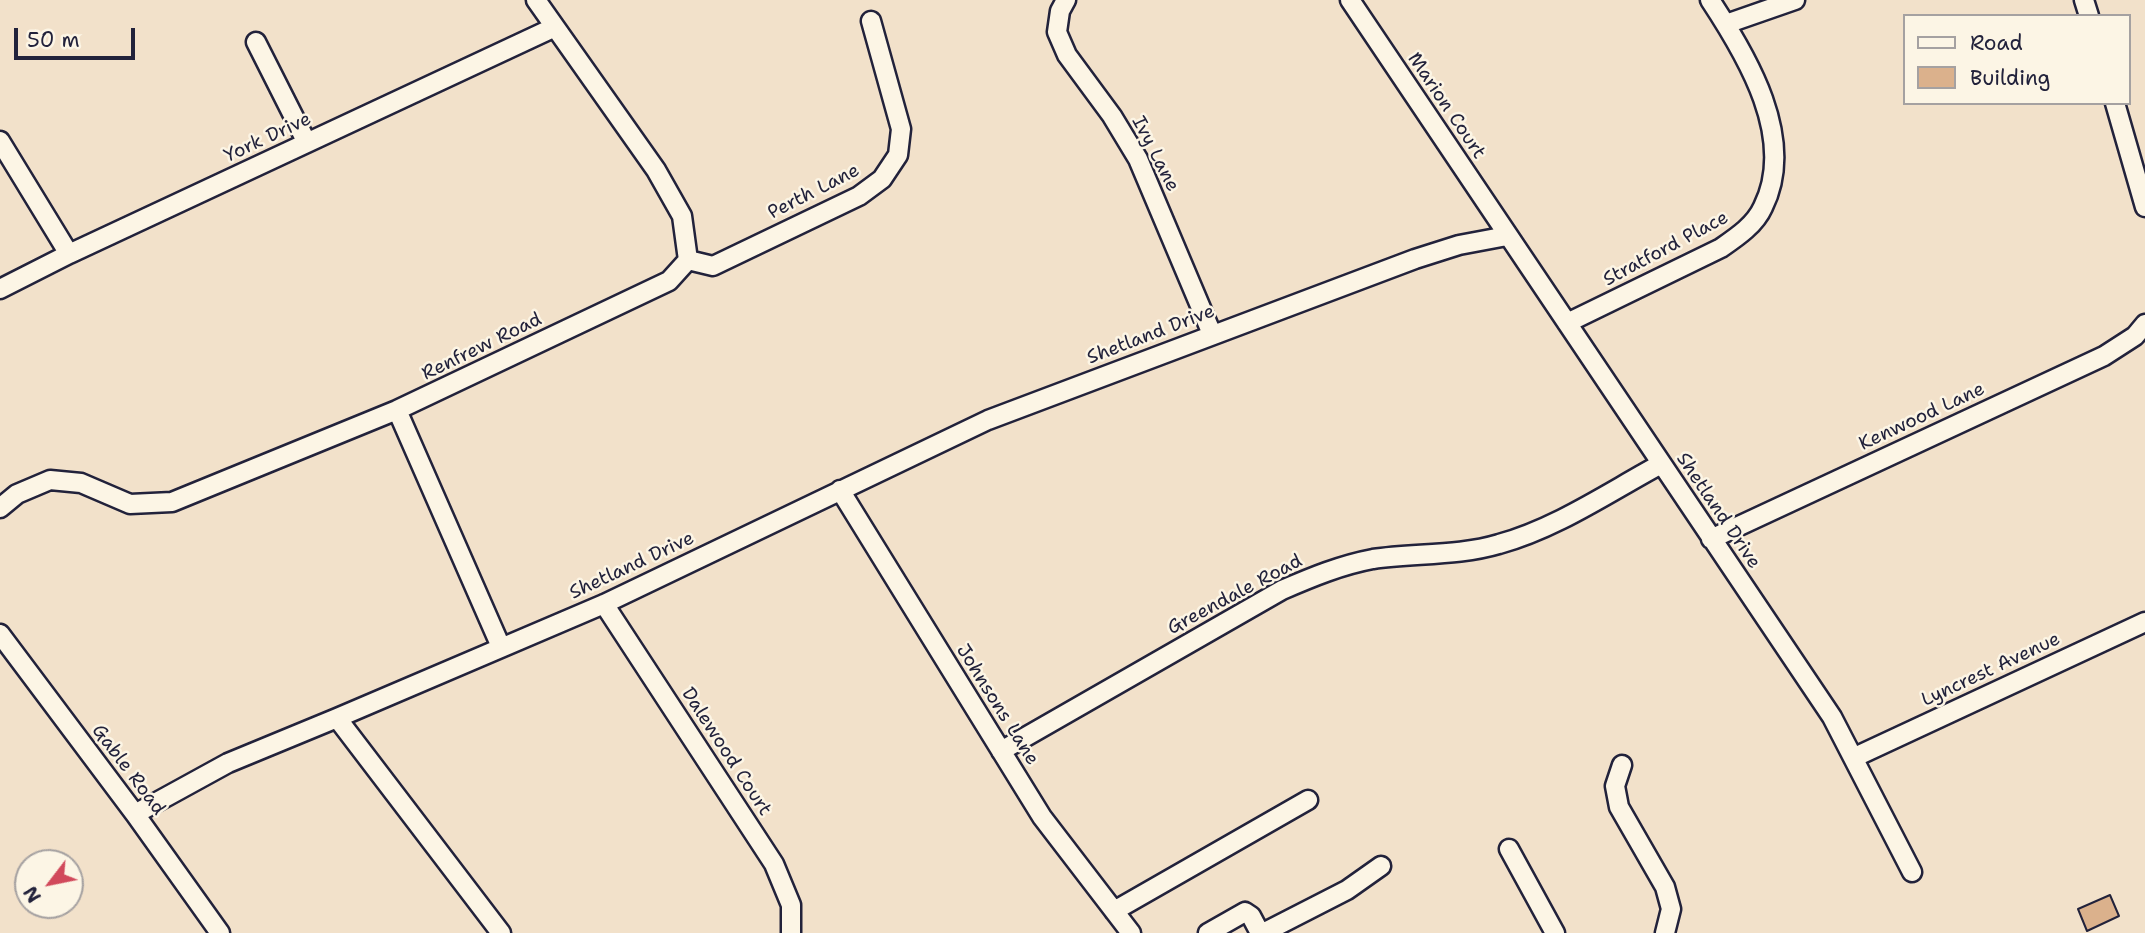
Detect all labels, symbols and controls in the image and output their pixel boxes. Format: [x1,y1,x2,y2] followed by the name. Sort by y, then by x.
[18,14,138,58] scale bar
[1904,14,2131,105] legend
[27,26,80,54] text: 50 m
[1970,29,2023,57] text: Road
[1402,49,1490,163] street label: Marion Court
[1970,64,2050,92] text: Building
[221,108,315,168] street label: York Drive
[1126,113,1184,195] street label: Ivy Lane
[764,159,864,225] street label: Perth Lane
[1599,206,1733,292] street label: Stratford Place
[1084,300,1218,370] street label: Shetland Drive
[418,308,546,386] street label: Renfrew Road
[1856,378,1988,456] street label: Kenwood Lane
[1671,449,1765,573] street label: Shetland Drive
[566,527,698,605] street label: Shetland Drive
[1164,550,1306,640] street label: Greendale Road
[1918,628,2064,712] street label: Lyncrest Avenue
[951,640,1043,770] street label: Johnsons Lane
[676,684,776,820] street label: Dalewood Court
[86,720,170,820] street label: Gable Road
[14,849,84,919] north arrow
[18,881,47,907] text: N

